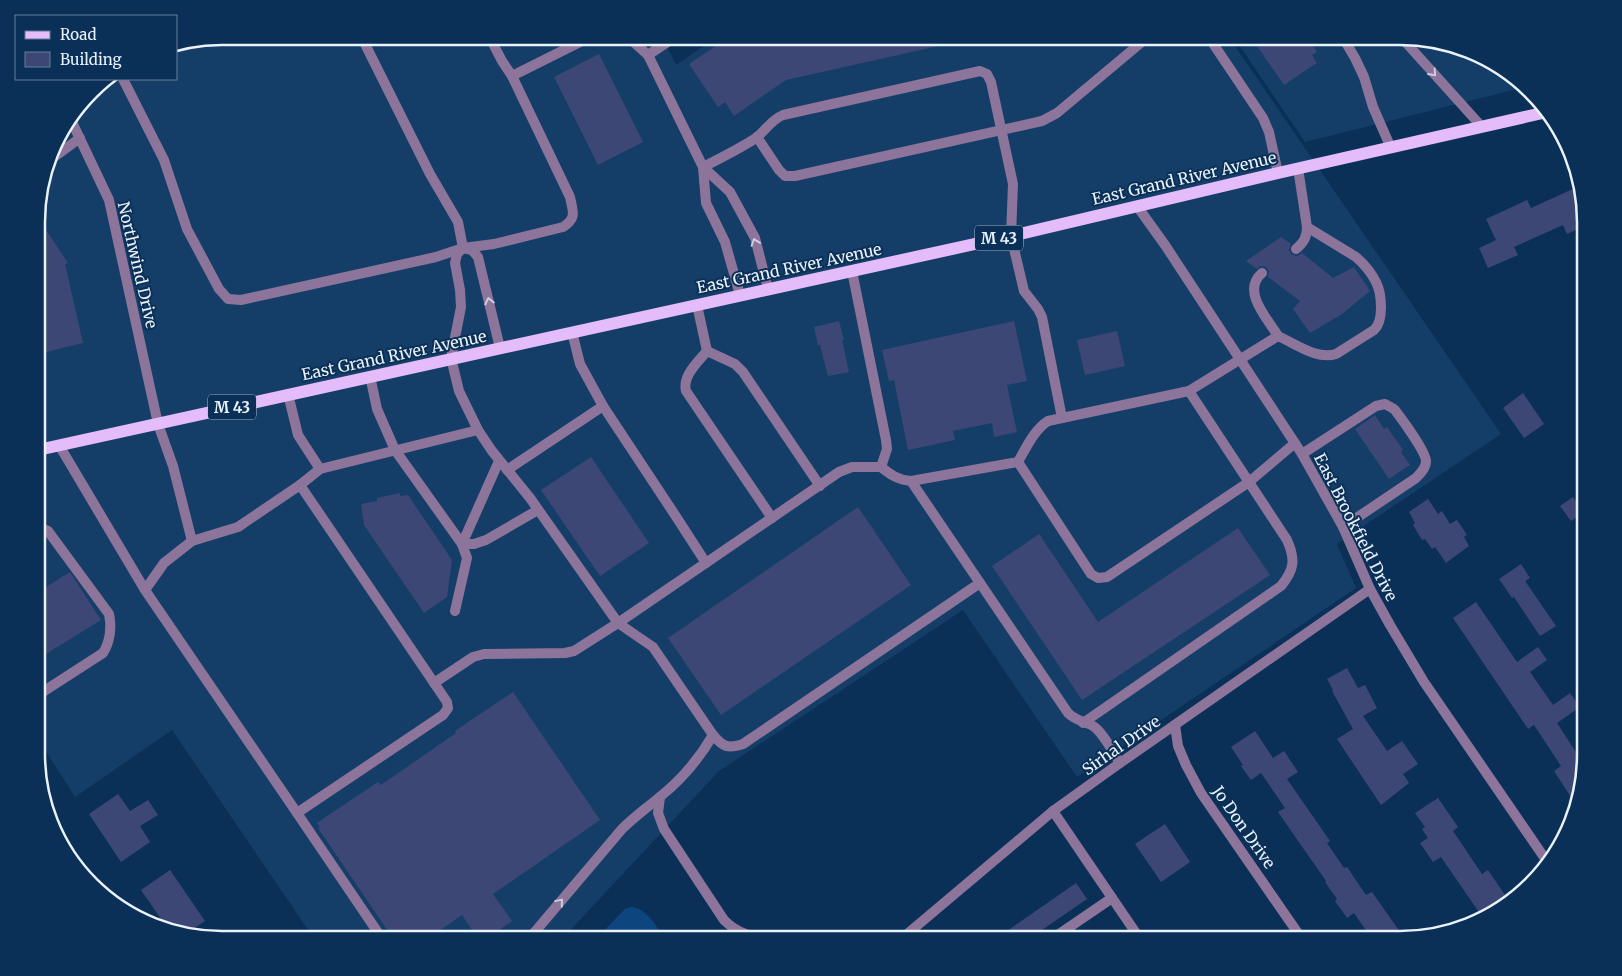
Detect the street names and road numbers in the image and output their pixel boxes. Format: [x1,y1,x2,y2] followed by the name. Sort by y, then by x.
[1090,147,1278,209] street label: East Grand River Avenue
[114,200,162,330] street label: Northwind Drive
[975,226,1023,250] road number: M 43
[695,239,883,297] street label: East Grand River Avenue
[300,326,488,384] street label: East Grand River Avenue
[208,394,256,420] road number: M 43
[1310,450,1402,604] street label: East Brookfield Drive
[1078,711,1164,779] street label: Sirhal Drive
[1208,781,1280,872] street label: Jo Don Drive

